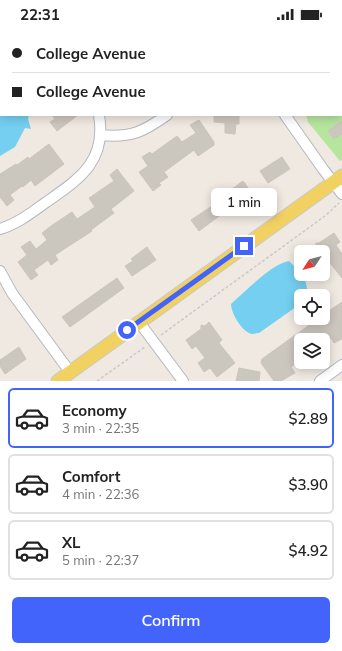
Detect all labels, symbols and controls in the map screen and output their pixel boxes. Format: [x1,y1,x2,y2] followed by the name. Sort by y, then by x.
[20,5,60,24] text: 22:31
[36,44,146,63] text: College Avenue
[36,82,146,101] text: College Avenue
[211,188,277,216] callout: 1 min
[227,194,261,210] text: 1 min
[235,237,253,255] route end
[294,245,330,281] north arrow
[294,245,330,369] map controls
[294,289,330,325] button: locate
[118,321,136,339] route start
[294,333,330,369] button: layers
[14,400,50,436] icon: car
[62,401,127,420] text: Economy
[288,409,328,428] text: $2.89
[62,420,139,436] text: 3 min · 22:35
[14,466,50,502] icon: car
[62,467,120,486] text: Comfort
[288,475,328,494] text: $3.90
[62,486,139,502] text: 4 min · 22:36
[14,532,50,568] icon: car
[62,533,80,552] text: XL
[288,541,328,560] text: $4.92
[62,552,139,568] text: 5 min · 22:37
[12,597,330,643] button: Confirm

